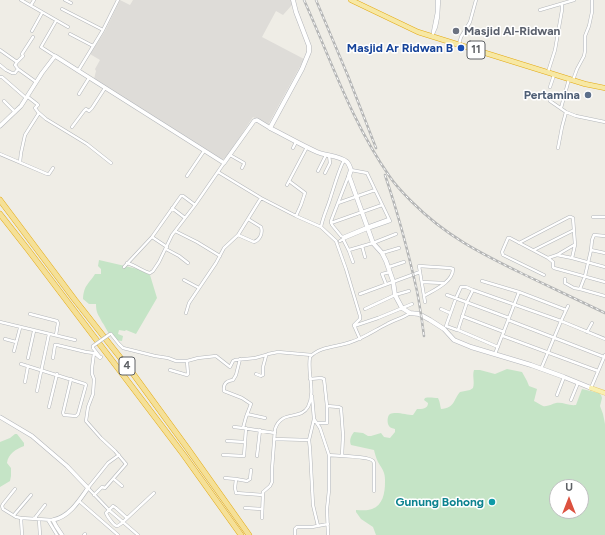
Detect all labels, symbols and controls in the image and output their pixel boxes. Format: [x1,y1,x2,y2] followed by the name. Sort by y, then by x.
[464,24,560,38] place label: Masjid Al-Ridwan
[451,26,461,36] marker: Masjid Al-Ridwan
[347,41,453,55] place label: Masjid Ar Ridwan B
[467,41,485,59] road number: 11
[456,43,466,53] marker: Masjid Ar Ridwan B
[524,88,580,102] place label: Pertamina
[583,90,593,100] marker: Pertamina
[119,357,135,375] road number: 4
[549,479,589,519] north arrow
[565,481,573,494] text: U
[396,495,484,509] place label: Gunung Bohong
[487,497,497,507] marker: Gunung Bohong

